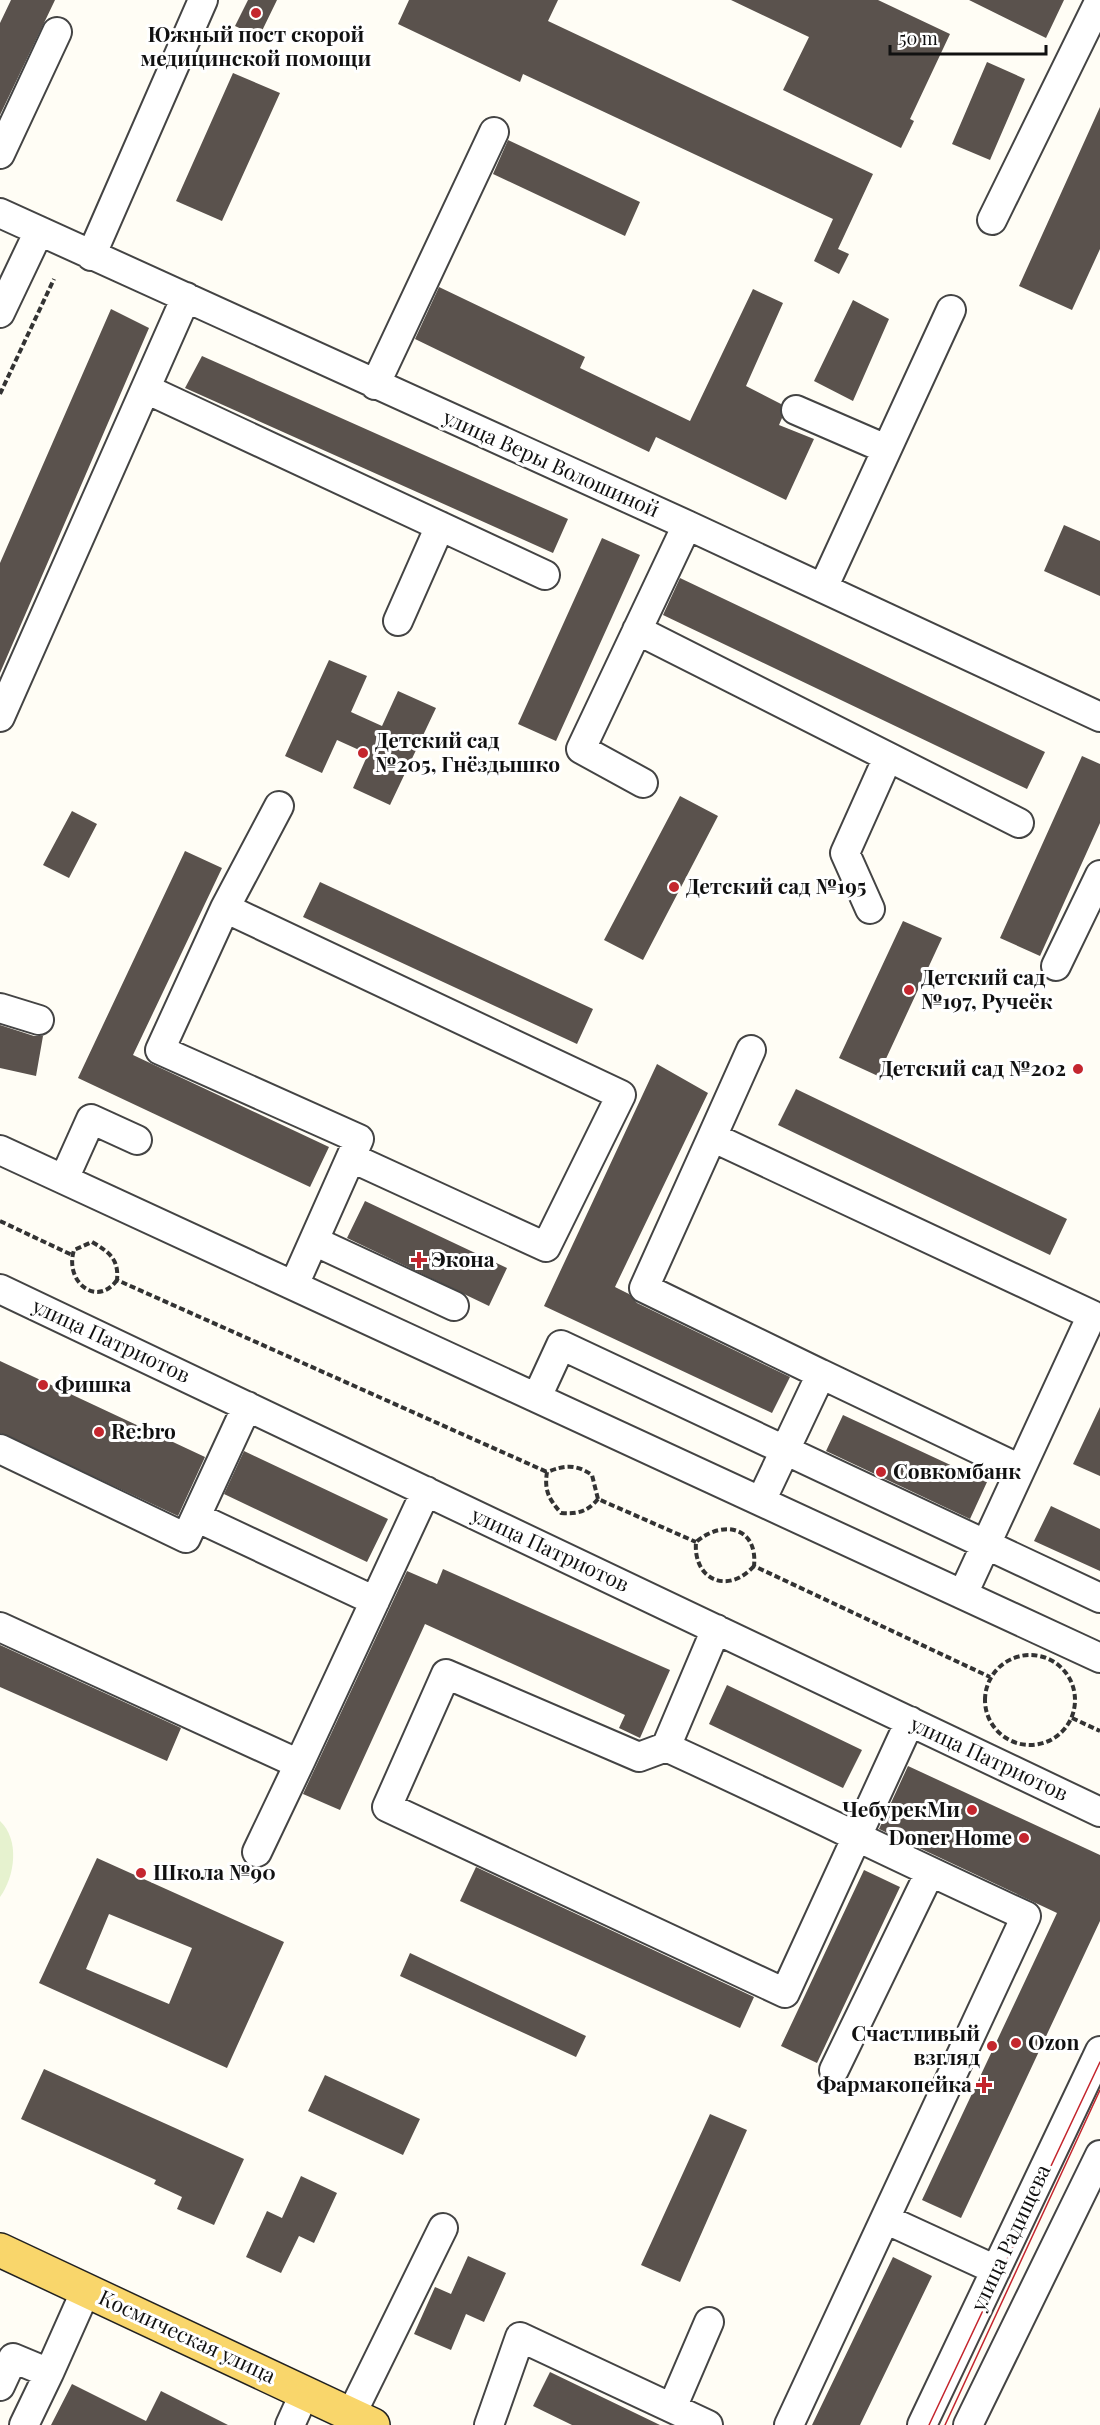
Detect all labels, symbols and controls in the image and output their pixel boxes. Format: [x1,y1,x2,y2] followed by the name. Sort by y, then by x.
[249,6,263,20] marker: Южный пост скорой медицинской помощи
[890,18,1046,56] scale bar
[141,19,372,71] place label: Южный пост скорой медицинской помощи
[899,26,938,50] text: 50 m
[438,401,664,523] street label: улица Веры Волошиной
[375,725,560,777] place label: Детский сад №205, Гнёздышко
[356,746,370,760] marker: Детский сад №205, Гнёздышко
[686,871,866,899] place label: Детский сад №195
[667,880,681,894] marker: Детский сад №195
[921,962,1053,1014] place label: Детский сад №197, Ручеёк
[902,983,916,997] marker: Детский сад №197, Ручеёк
[879,1053,1066,1081] place label: Детский сад №202
[1071,1062,1085,1076] marker: Детский сад №202
[431,1244,495,1272] place label: Экона
[412,1253,426,1267] marker: Экона
[27,1290,195,1388] street label: улица Патриотов
[55,1369,131,1397] place label: Фишка
[36,1378,50,1392] marker: Фишка
[111,1416,176,1444] place label: Re:bro
[92,1425,106,1439] marker: Re:bro
[893,1456,1021,1484] place label: Совкомбанк
[874,1465,888,1479] marker: Совкомбанк
[466,1499,634,1597] street label: улица Патриотов
[905,1708,1073,1806] street label: улица Патриотов
[842,1794,960,1822] place label: ЧебурекМи
[965,1803,979,1817] marker: ЧебурекМи
[888,1822,1012,1850] place label: Doner Home
[1017,1831,1031,1845] marker: Doner Home
[153,1857,276,1885] place label: Школа №90
[134,1866,148,1880] marker: Школа №90
[851,2018,980,2070] place label: Счастливый взгляд
[1028,2027,1079,2055] place label: Ozon
[1009,2036,1023,2050] marker: Ozon
[985,2039,999,2053] marker: Счастливый взгляд
[817,2069,972,2097] place label: Фармакопейка
[977,2078,991,2092] marker: Фармакопейка
[962,2159,1056,2316] street label: улица Радищева
[95,2282,281,2389] street label: Космическая улица

